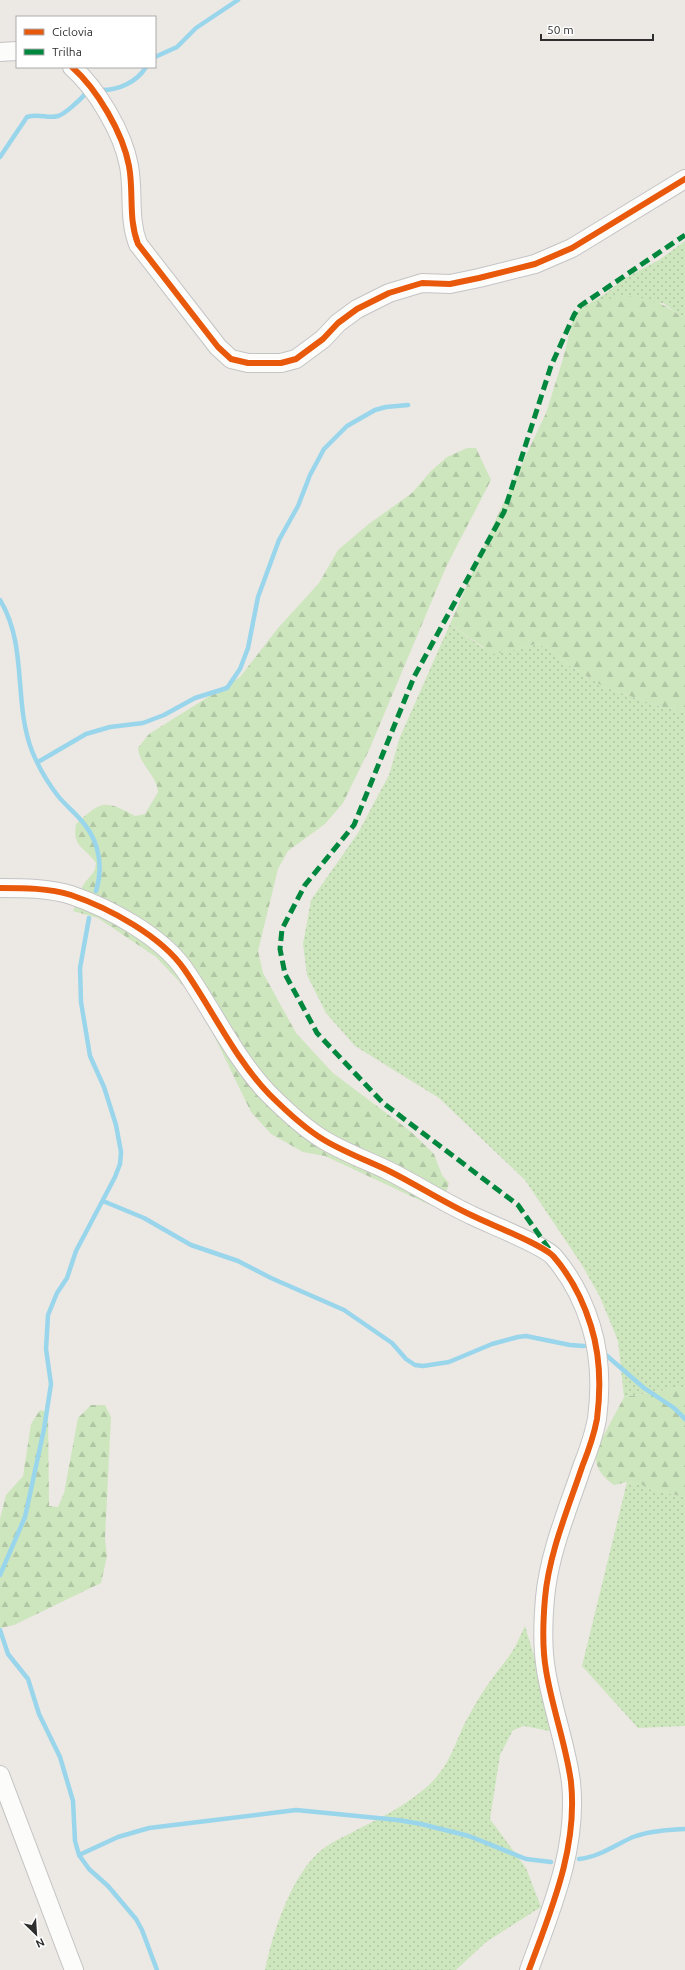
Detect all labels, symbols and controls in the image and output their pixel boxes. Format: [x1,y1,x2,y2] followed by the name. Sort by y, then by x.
[16,16,156,68] legend
[541,16,653,42] scale bar
[547,23,574,36] text: 50 m
[52,25,93,38] text: Ciclovia
[52,45,82,58] text: Trilha
[16,1914,56,1954] north arrow
[34,1936,46,1950] text: N

